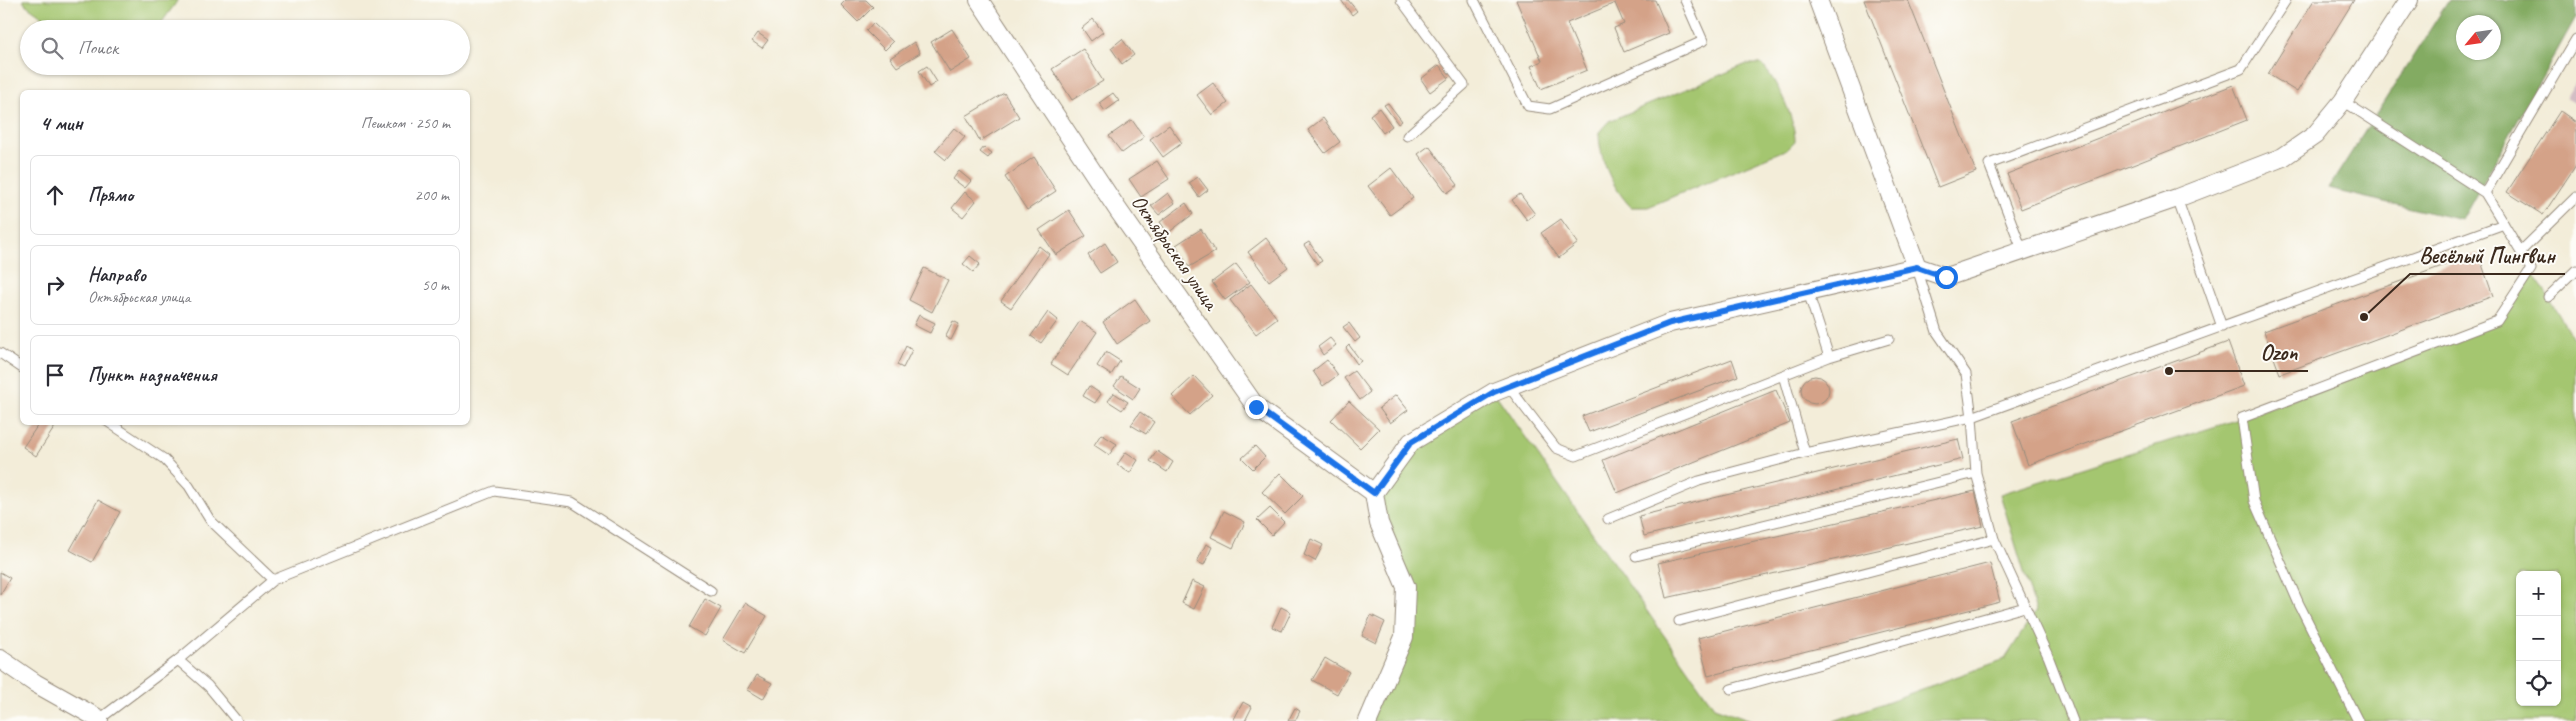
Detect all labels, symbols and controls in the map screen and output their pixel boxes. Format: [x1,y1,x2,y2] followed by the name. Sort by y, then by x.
[2456,15,2501,60] north arrow
[20,20,470,75] search box
[38,34,66,62] icon: search
[78,36,118,60] text: Поиск
[40,110,83,136] text: 4 мин
[361,113,450,133] text: Пешком · 250 m
[41,181,69,209] icon: ahead
[88,183,133,207] text: Прямо
[415,185,449,205] text: 200 m
[1126,190,1225,316] street label: Октябрьская улица
[2410,237,2565,274] callout: Весёлый Пингвин
[2419,242,2556,270] text: Весёлый Пингвин
[88,263,146,287] text: Направо
[1935,266,1958,289] route start
[41,271,69,299] icon: right
[422,275,449,295] text: 50 m
[88,287,190,307] text: Октябрьская улица
[2251,334,2308,371] callout: Ozon
[2261,339,2298,367] text: Ozon
[41,361,69,389] icon: arrive
[88,363,217,387] text: Пункт назначения
[1245,396,1268,419] route end
[2516,571,2561,706] map controls
[2516,571,2561,616] button: +
[2516,616,2561,661] button: −
[2516,661,2561,706] button: locate

